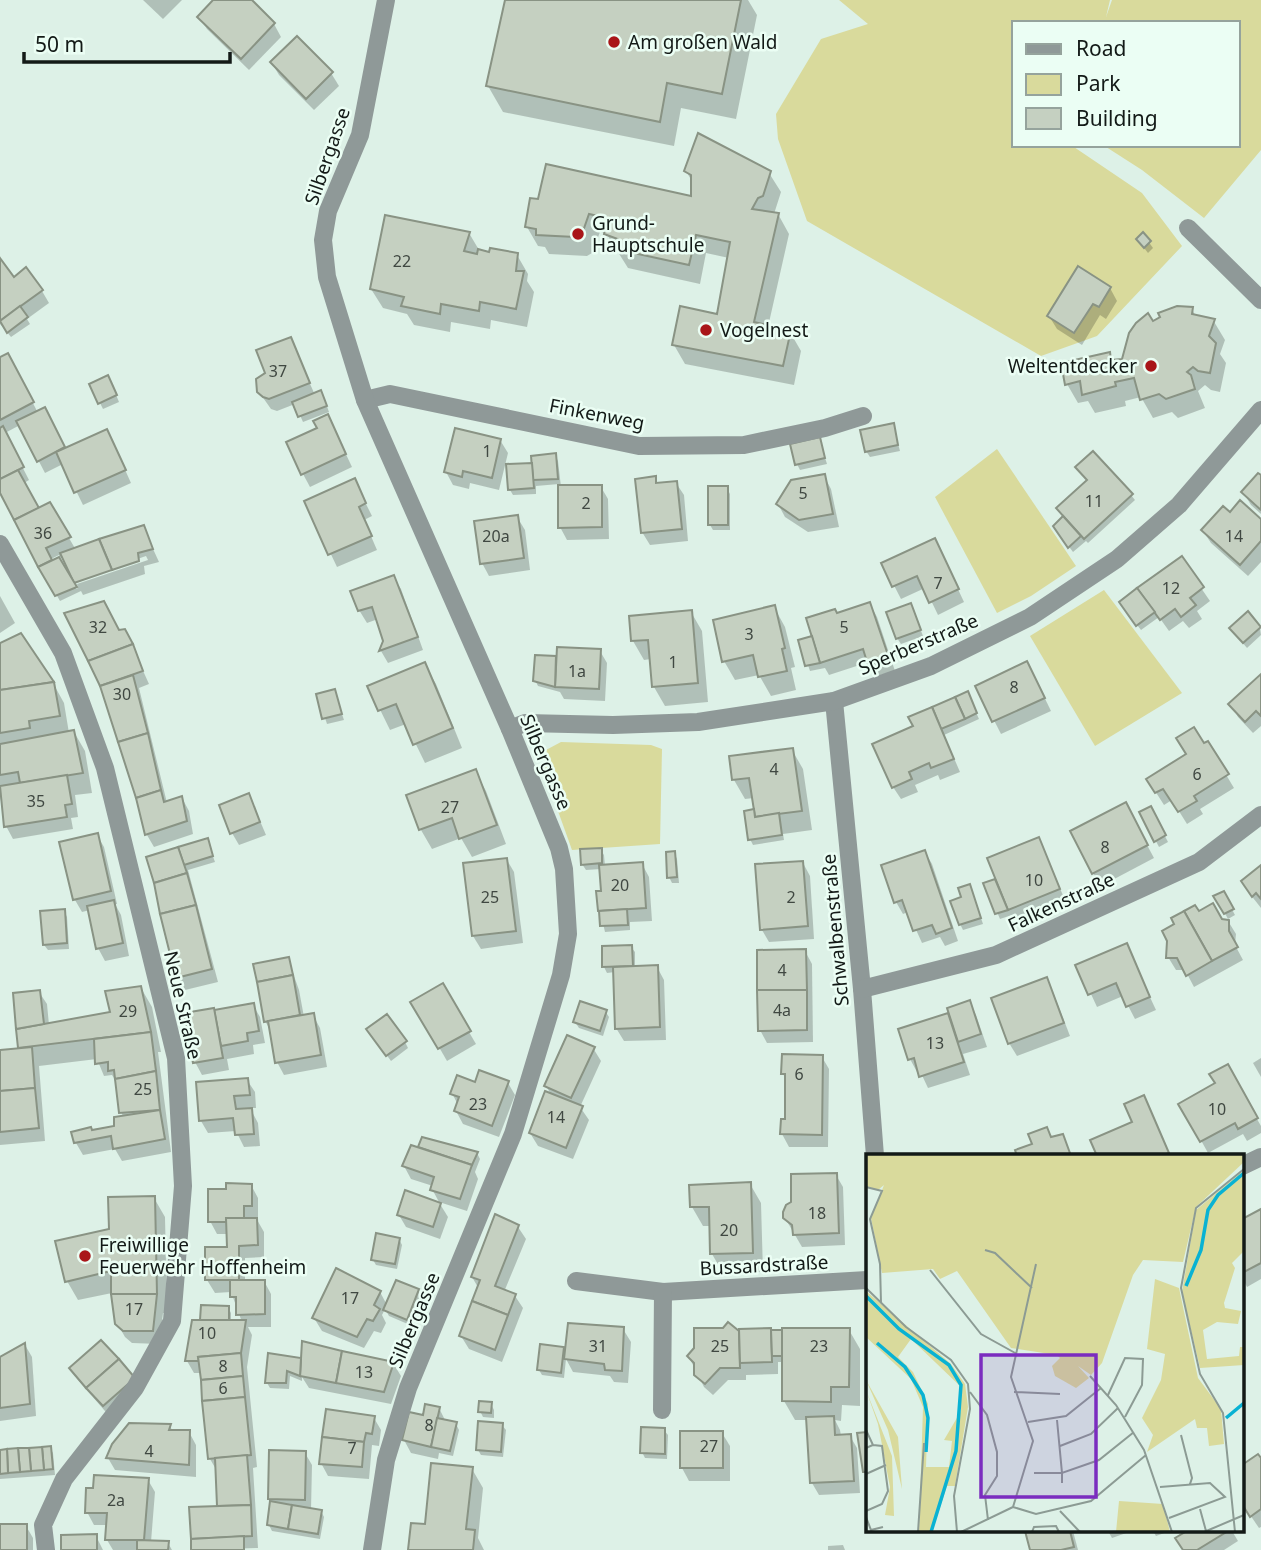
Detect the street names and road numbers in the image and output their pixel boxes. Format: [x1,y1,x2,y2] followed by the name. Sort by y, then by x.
[298,104,356,208] street label: Silbergasse
[547,392,647,436] street label: Finkenweg
[854,607,982,681] street label: Sperberstraße
[514,710,578,814] street label: Silbergasse
[815,853,855,1007] street label: Schwalbenstraße
[1003,866,1119,938] street label: Falkenstraße
[158,948,208,1062] street label: Neue Straße
[699,1249,829,1281] street label: Bussardstraße
[382,1268,446,1372] street label: Silbergasse

